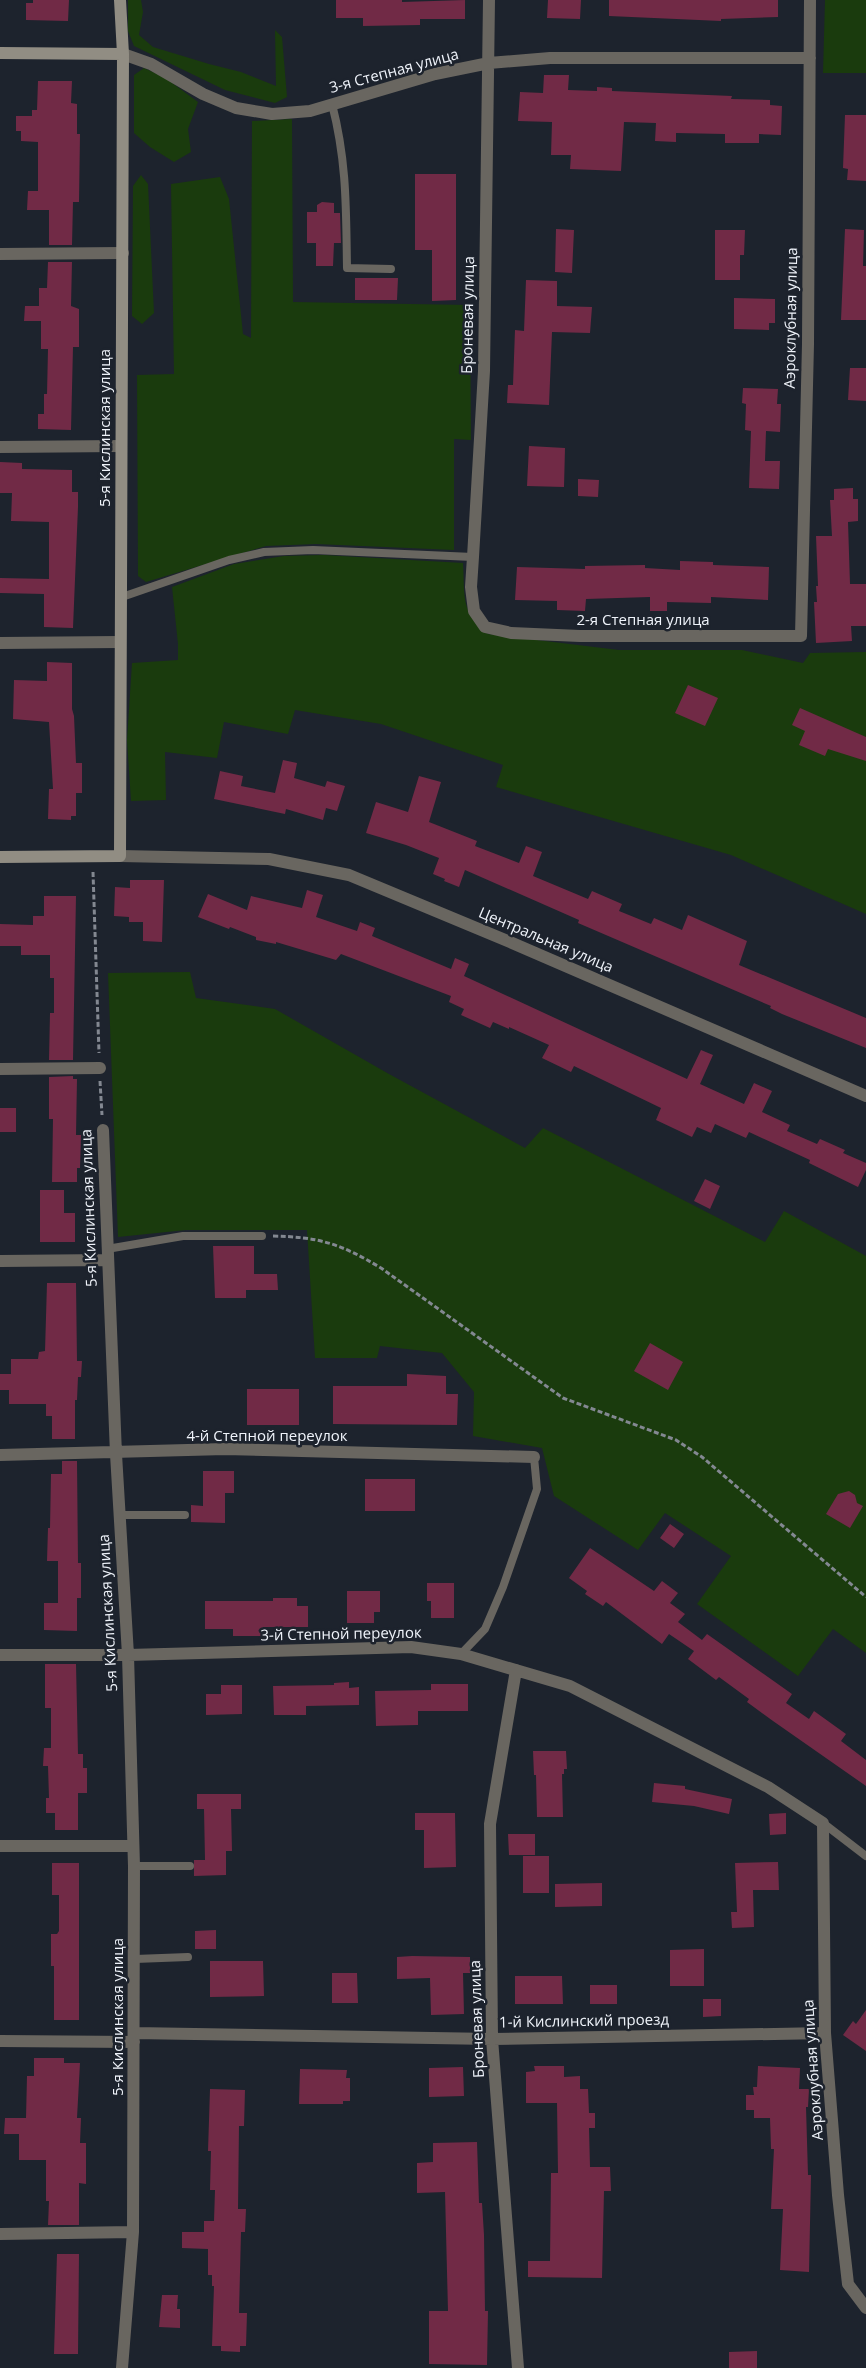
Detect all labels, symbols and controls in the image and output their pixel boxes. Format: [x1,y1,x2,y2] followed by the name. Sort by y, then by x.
[327,43,461,97] street label: 3-я Степная улица
[779,247,801,389] street label: Аэроклубная улица
[456,256,478,374] street label: Броневая улица
[94,349,114,507] street label: 5-я Кислинская улица
[576,609,710,629] street label: 2-я Степная улица
[476,902,617,976] street label: Центральная улица
[75,1129,101,1287] street label: 5-я Кислинская улица
[186,1425,348,1445] street label: 4-й Степной переулок
[93,1534,121,1692] street label: 5-я Кислинская улица
[260,1622,422,1644] street label: 3-й Степной переулок
[107,1938,127,2096] street label: 5-я Кислинская улица
[464,1960,488,2078] street label: Броневая улица
[797,1999,827,2141] street label: Аэроклубная улица
[499,2009,670,2031] street label: 1-й Кислинский проезд

